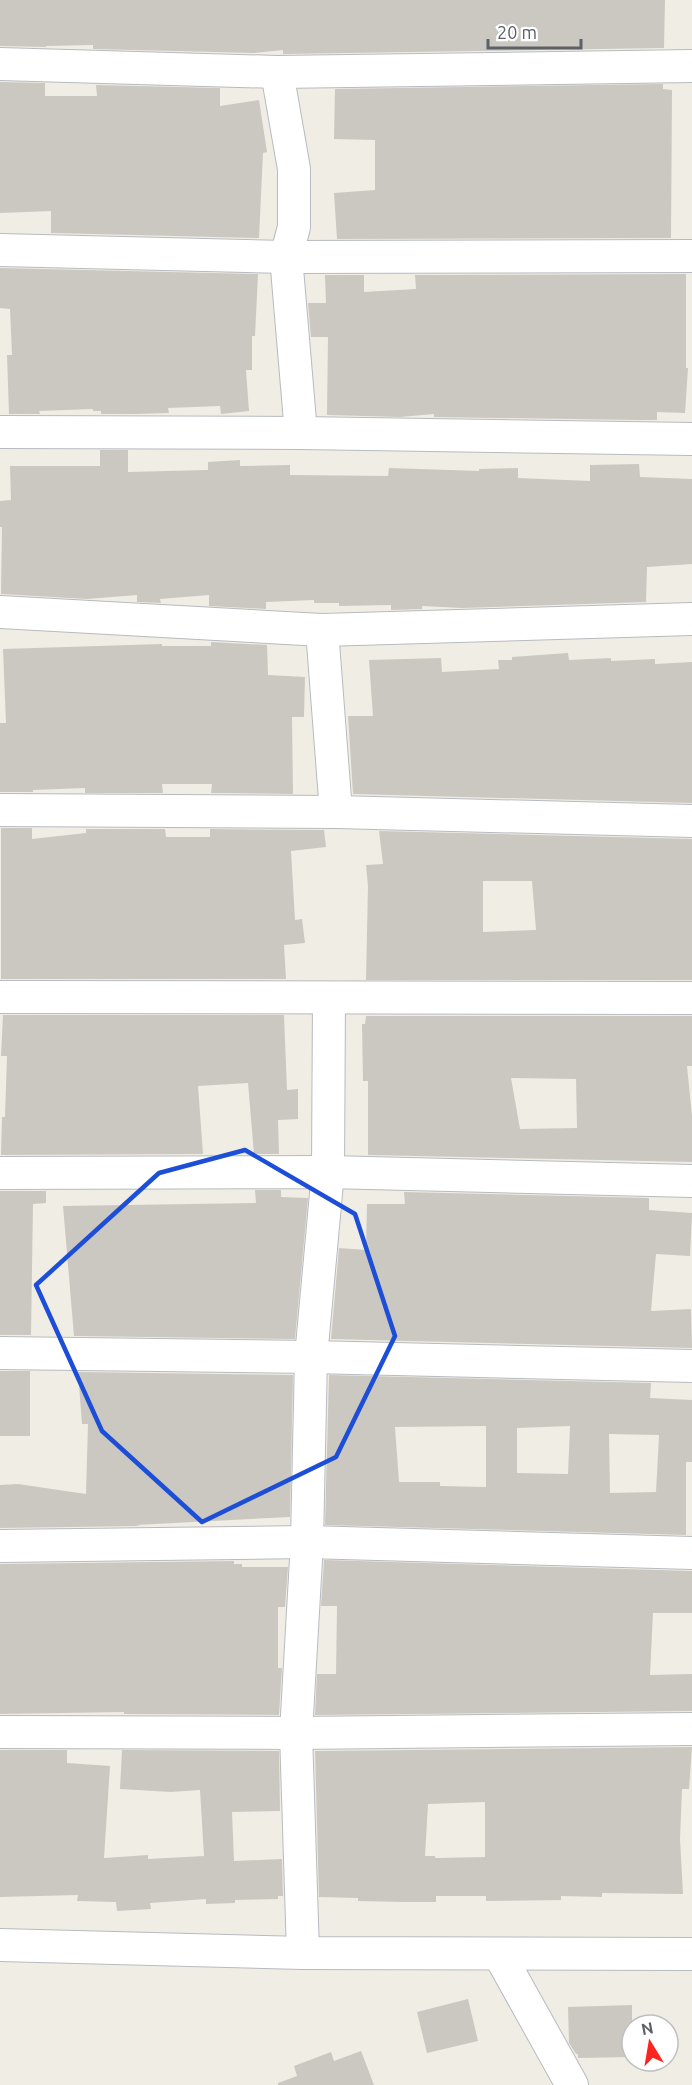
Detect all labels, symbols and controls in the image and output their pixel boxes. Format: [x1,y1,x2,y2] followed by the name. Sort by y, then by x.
[488,12,581,50] scale bar
[497,22,537,42] text: 20 m
[620,2013,680,2073] north arrow
[640,2018,655,2038] text: N

